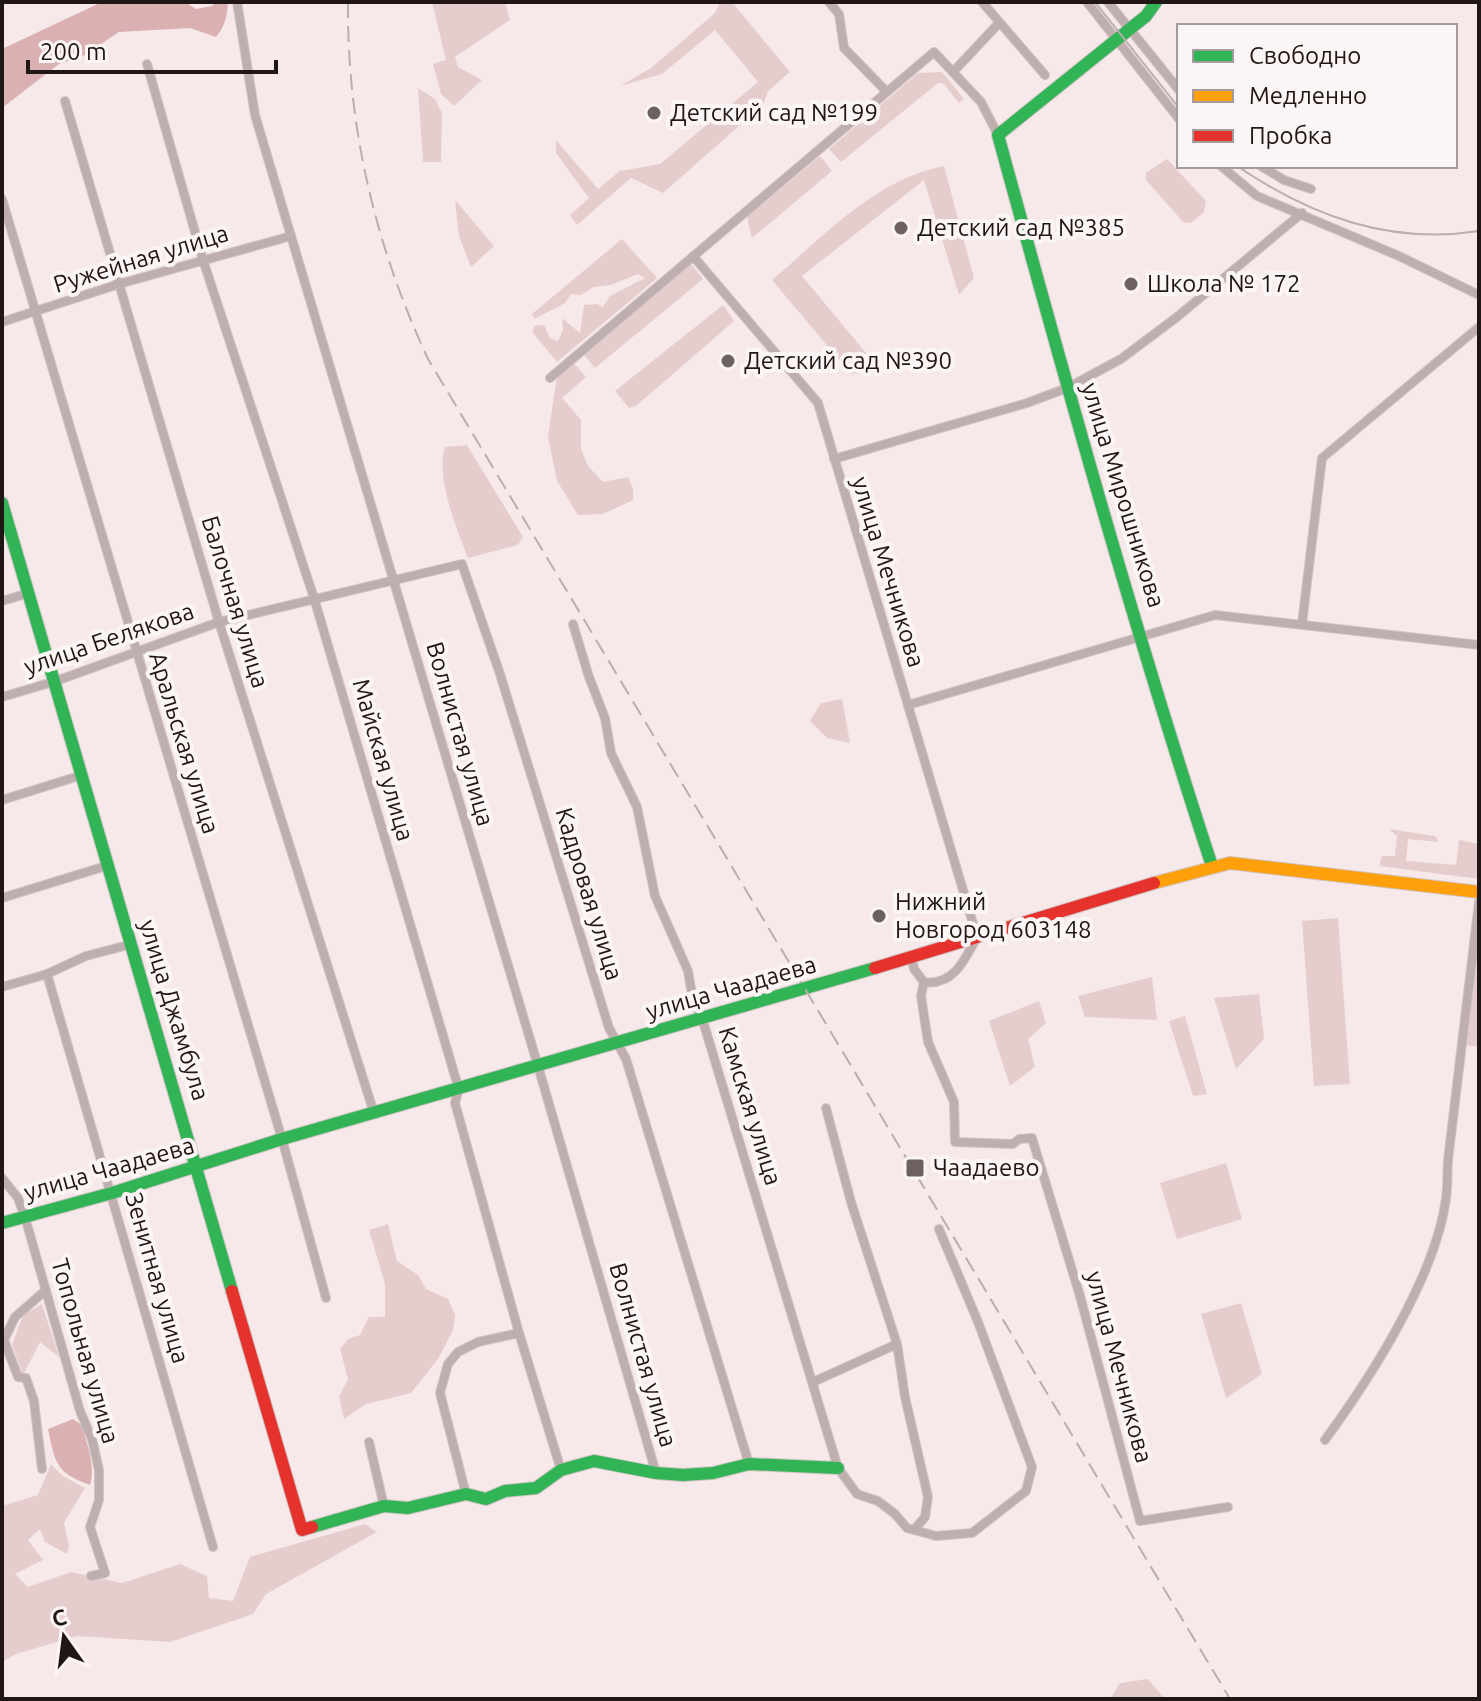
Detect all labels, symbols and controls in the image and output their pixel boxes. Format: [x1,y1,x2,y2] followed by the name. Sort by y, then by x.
[28,24,276,74] scale bar
[1177,24,1457,168] legend
[40,38,107,65] text: 200 m
[1249,42,1361,69] text: Свободно
[1249,82,1367,109] text: Медленно
[670,99,878,126] place label: Детский сад №199
[645,104,663,122] marker: Детский сад №199
[1249,122,1332,149] text: Пробка
[917,214,1125,241] place label: Детский сад №385
[50,219,232,298] street label: Ружейная улица
[892,219,910,237] marker: Детский сад №385
[1147,270,1301,297] place label: Школа № 172
[1122,275,1140,293] marker: Школа № 172
[744,347,952,374] place label: Детский сад №390
[719,352,737,370] marker: Детский сад №390
[1076,379,1171,610] street label: улица Мирошникова
[847,473,930,670] street label: улица Мечникова
[197,513,274,691] street label: Балочная улица
[20,597,197,680] street label: улица Белякова
[421,639,500,829] street label: Волнистая улица
[144,649,225,837] street label: Аральская улица
[347,676,420,844] street label: Майская улица
[550,804,629,983] street label: Кадровая улица
[895,888,1092,943] place label: Нижний Новгород 603148
[870,907,888,925] marker: Нижний Новгород 603148
[134,916,215,1103] street label: улица Джамбула
[643,950,819,1025] street label: улица Чаадаева
[714,1023,787,1188] street label: Камская улица
[21,1131,197,1206] street label: улица Чаадаева
[933,1154,1039,1181] place label: Чаадаево
[904,1157,926,1179] marker: Чаадаево
[120,1190,195,1366] street label: Зенитная улица
[46,1255,125,1446] street label: Топольная улица
[604,1260,683,1450] street label: Волнистая улица
[1081,1268,1158,1466] street label: улица Мечникова
[24,1597,104,1677] north arrow
[49,1603,69,1631] text: С

